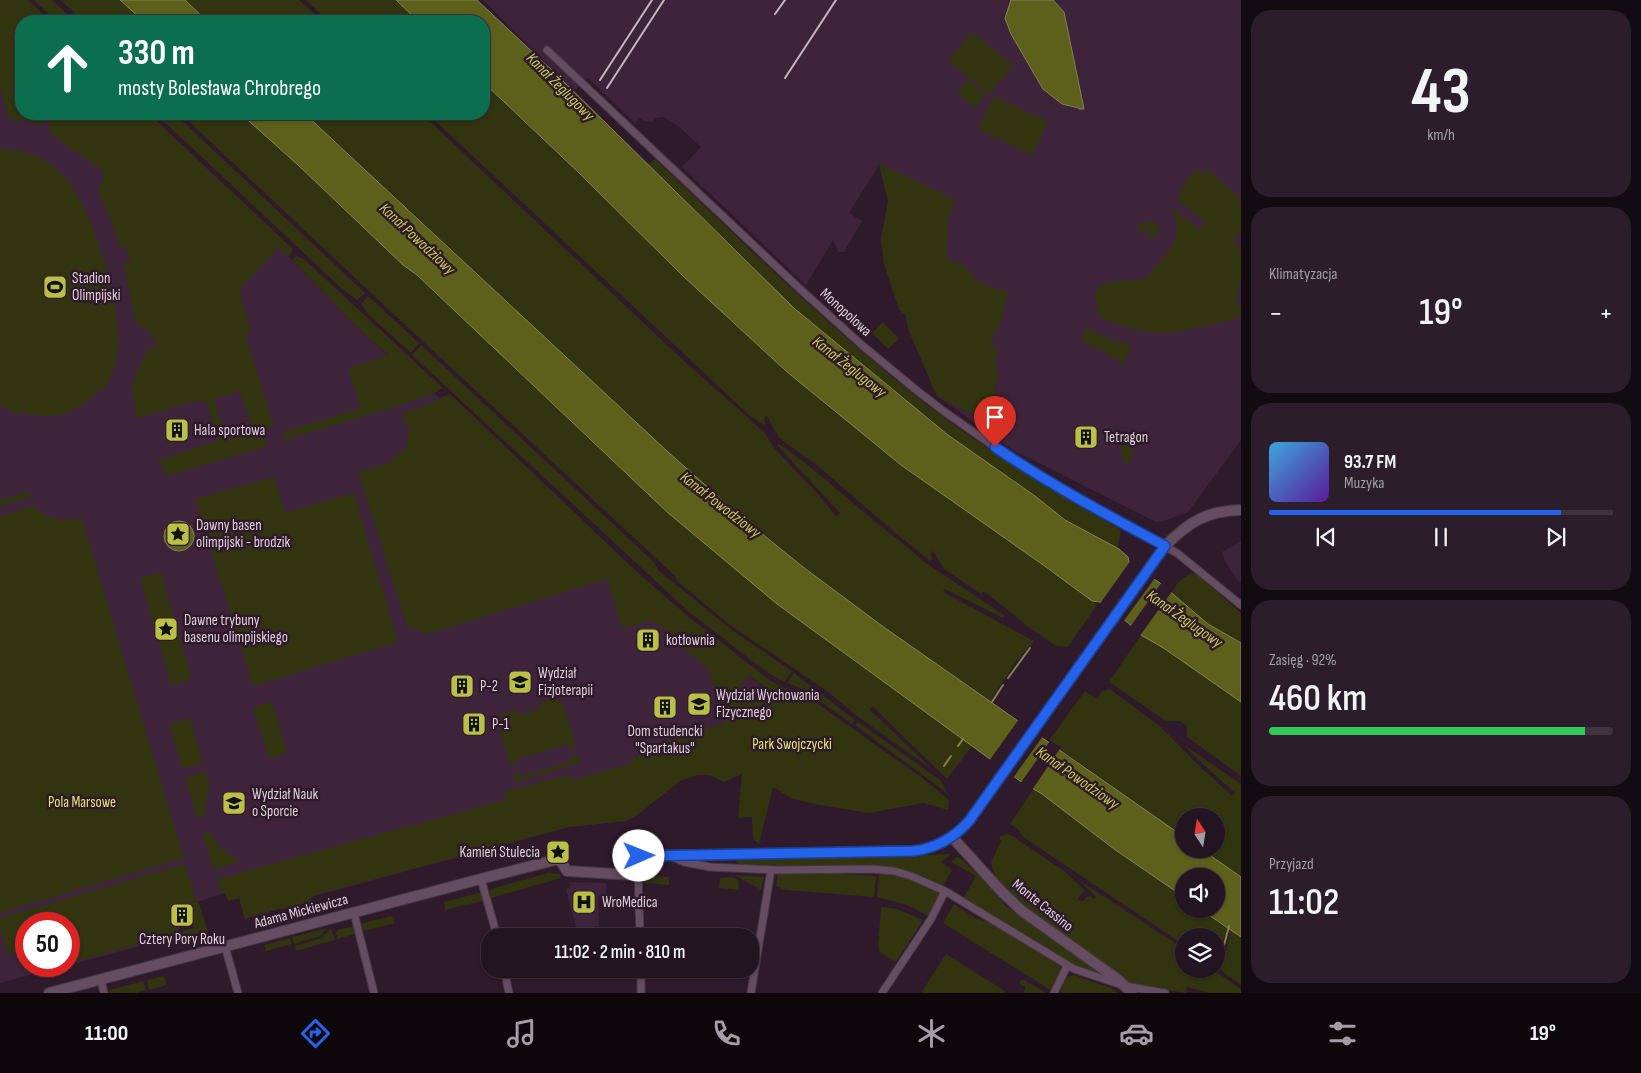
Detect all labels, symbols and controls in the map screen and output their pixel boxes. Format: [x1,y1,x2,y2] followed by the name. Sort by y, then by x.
[118,32,195,75] text: 330 m
[35,35,100,100] icon: ahead
[522,49,598,126] water label: Kanał Żeglugowy
[1411,54,1471,132] text: 43
[118,75,321,102] text: mosty Bolesława Chrobrego
[1427,126,1455,145] text: km/h
[375,199,460,280] water label: Kanał Powodziowy
[1269,265,1338,284] text: Klimatyzacja
[72,269,121,305] place label: Stadion Olimpijski
[42,274,68,300] sports icon: Stadion Olimpijski
[816,284,876,341] street label: Monopolowa
[1419,290,1463,335] text: 19°
[1269,297,1283,330] text: −
[1599,297,1613,330] text: +
[808,333,890,402] water label: Kanał Żeglugowy
[974,396,1016,447] pin
[981,403,1009,431] icon: arrive
[164,417,190,443] building icon: Hala sportowa
[194,421,265,440] place label: Hala sportowa
[1073,424,1099,450] building icon: Tetragon
[1104,428,1148,447] place label: Tetragon
[1344,451,1396,474] text: 93.7 FM
[676,468,765,543] water label: Kanał Powodziowy
[1344,474,1384,493] text: Muzyka
[196,516,291,552] place label: Dawny basen olimpijski - brodzik
[165,521,191,547] place icon: Dawny basen olimpijski - brodzik
[1312,523,1340,551] icon: previous
[1427,523,1455,551] icon: pause
[1542,523,1570,551] icon: next
[1143,586,1226,653] water label: Kanał Żeglugowy
[184,611,288,647] place label: Dawne trybuny basenu olimpijskiego
[153,616,179,642] place icon: Dawne trybuny basenu olimpijskiego
[635,627,661,653] building icon: kotłownia
[666,631,715,650] place label: kotłownia
[1269,651,1337,670] text: Zasięg · 92%
[538,664,593,700] place label: Wydział Fizjoterapii
[507,669,533,695] school or university icon: Wydział Fizjoterapii
[449,673,475,699] building icon: P-2
[1269,676,1367,721] text: 460 km
[480,677,498,696] place label: P-2
[716,686,820,722] place label: Wydział Wychowania Fizycznego
[686,691,712,717] school or university icon: Wydział Wychowania Fizycznego
[652,694,678,720] building icon: Dom studencki "Spartakus"
[461,711,487,737] building icon: P-1
[492,715,510,734] place label: P-1
[627,722,703,758] place label: Dom studencki "Spartakus"
[752,735,832,754] park label: Park Swojczycki
[1032,743,1123,814] water label: Kanał Powodziowy
[252,785,318,821] place label: Wydział Nauk o Sporcie
[221,790,247,816] school or university icon: Wydział Nauk o Sporcie
[48,793,116,812] park label: Pola Marsowe
[1175,808,1225,858] north arrow
[1175,808,1225,978] map controls
[612,829,664,881] position arrow
[545,839,571,865] place icon: Kamień Stulecia
[460,843,540,862] place label: Kamień Stulecia
[1269,855,1314,874] text: Przyjazd
[1175,868,1225,918] button: sound
[1008,875,1077,936] street label: Monte Cassino
[1269,880,1339,925] text: 11:02
[571,889,597,915] hospital icon: WroMedica
[251,890,350,933] street label: Adama Mickiewicza
[602,893,658,912] place label: WroMedica
[169,902,195,928] building icon: Cztery Pory Roku
[15,912,80,977] speed limit sign: 50
[1175,928,1225,978] button: layers
[139,930,225,949] place label: Cztery Pory Roku
[554,941,686,964] text: 11:02 · 2 min · 810 m
[298,1016,333,1051] icon: directions
[504,1016,539,1051] icon: music
[709,1016,744,1051] icon: phone
[914,1016,949,1051] icon: climate
[1119,1016,1154,1051] icon: car
[1325,1016,1360,1051] icon: filters
[85,1020,128,1047] text: 11:00
[1530,1020,1556,1047] text: 19°

